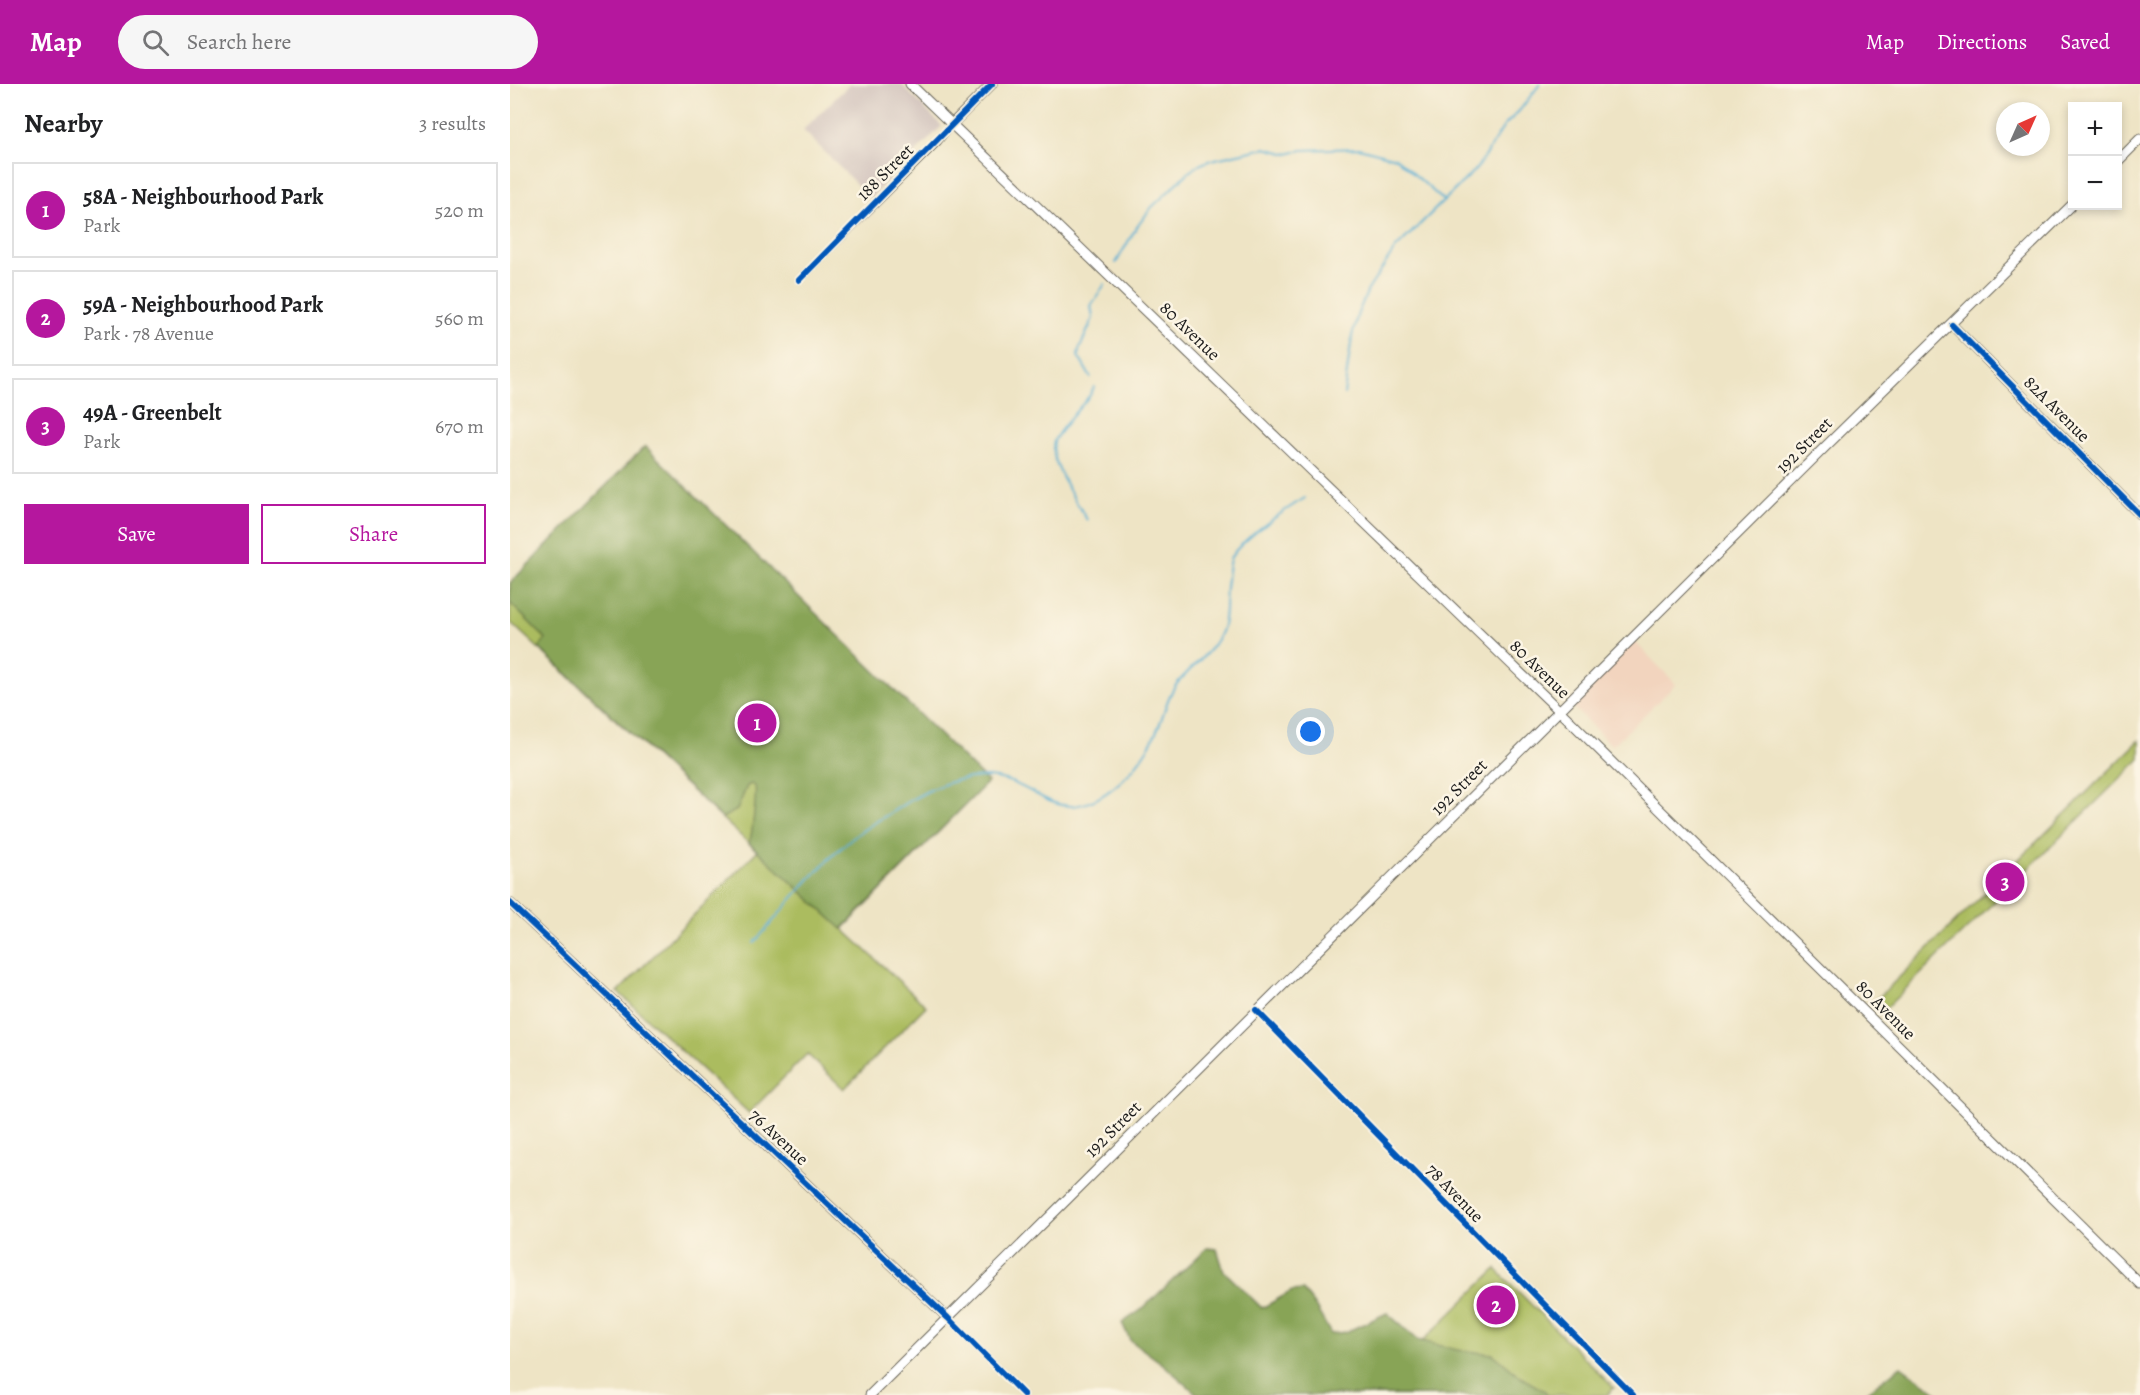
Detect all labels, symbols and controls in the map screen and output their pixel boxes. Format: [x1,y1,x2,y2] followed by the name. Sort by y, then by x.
[118,15,538,69] search box
[30,23,82,61] text: Map
[139,26,172,59] icon: search
[187,27,291,57] text: Search here
[1866,28,1904,56] text: Map
[1937,28,2027,56] text: Directions
[2060,28,2110,56] text: Saved
[1996,102,2050,156] north arrow
[2068,102,2122,210] map controls
[2068,102,2122,156] button: +
[24,106,103,141] text: Nearby
[419,110,486,137] text: 3 results
[851,138,919,206] street label: 188 Street
[2068,156,2122,210] button: −
[83,182,323,212] text: 58A - Neighbourhood Park
[42,197,49,224] text: 1
[435,197,484,224] text: 520 m
[83,212,121,239] text: Park
[83,290,323,320] text: 59A - Neighbourhood Park
[1155,296,1225,366] street label: 80 Avenue
[41,305,50,332] text: 2
[435,305,484,332] text: 560 m
[83,320,214,347] text: Park · 78 Avenue
[2018,370,2096,448] street label: 82A Avenue
[83,398,222,428] text: 49A - Greenbelt
[1771,411,1838,478] street label: 192 Street
[41,413,50,440] text: 3
[435,413,484,440] text: 670 m
[83,428,121,455] text: Park
[24,504,249,564] button: Save
[261,504,486,564] button: Share
[1505,634,1575,704] street label: 80 Avenue
[738,700,776,746] pin: 1
[1296,717,1325,746] your location
[1426,753,1493,820] street label: 192 Street
[1986,860,2024,904] pin: 3
[1851,975,1921,1045] street label: 80 Avenue
[1080,1095,1147,1162] street label: 192 Street
[744,1103,814,1171] street label: 76 Avenue
[1421,1158,1489,1228] street label: 78 Avenue
[1476,1282,1516,1328] pin: 2

